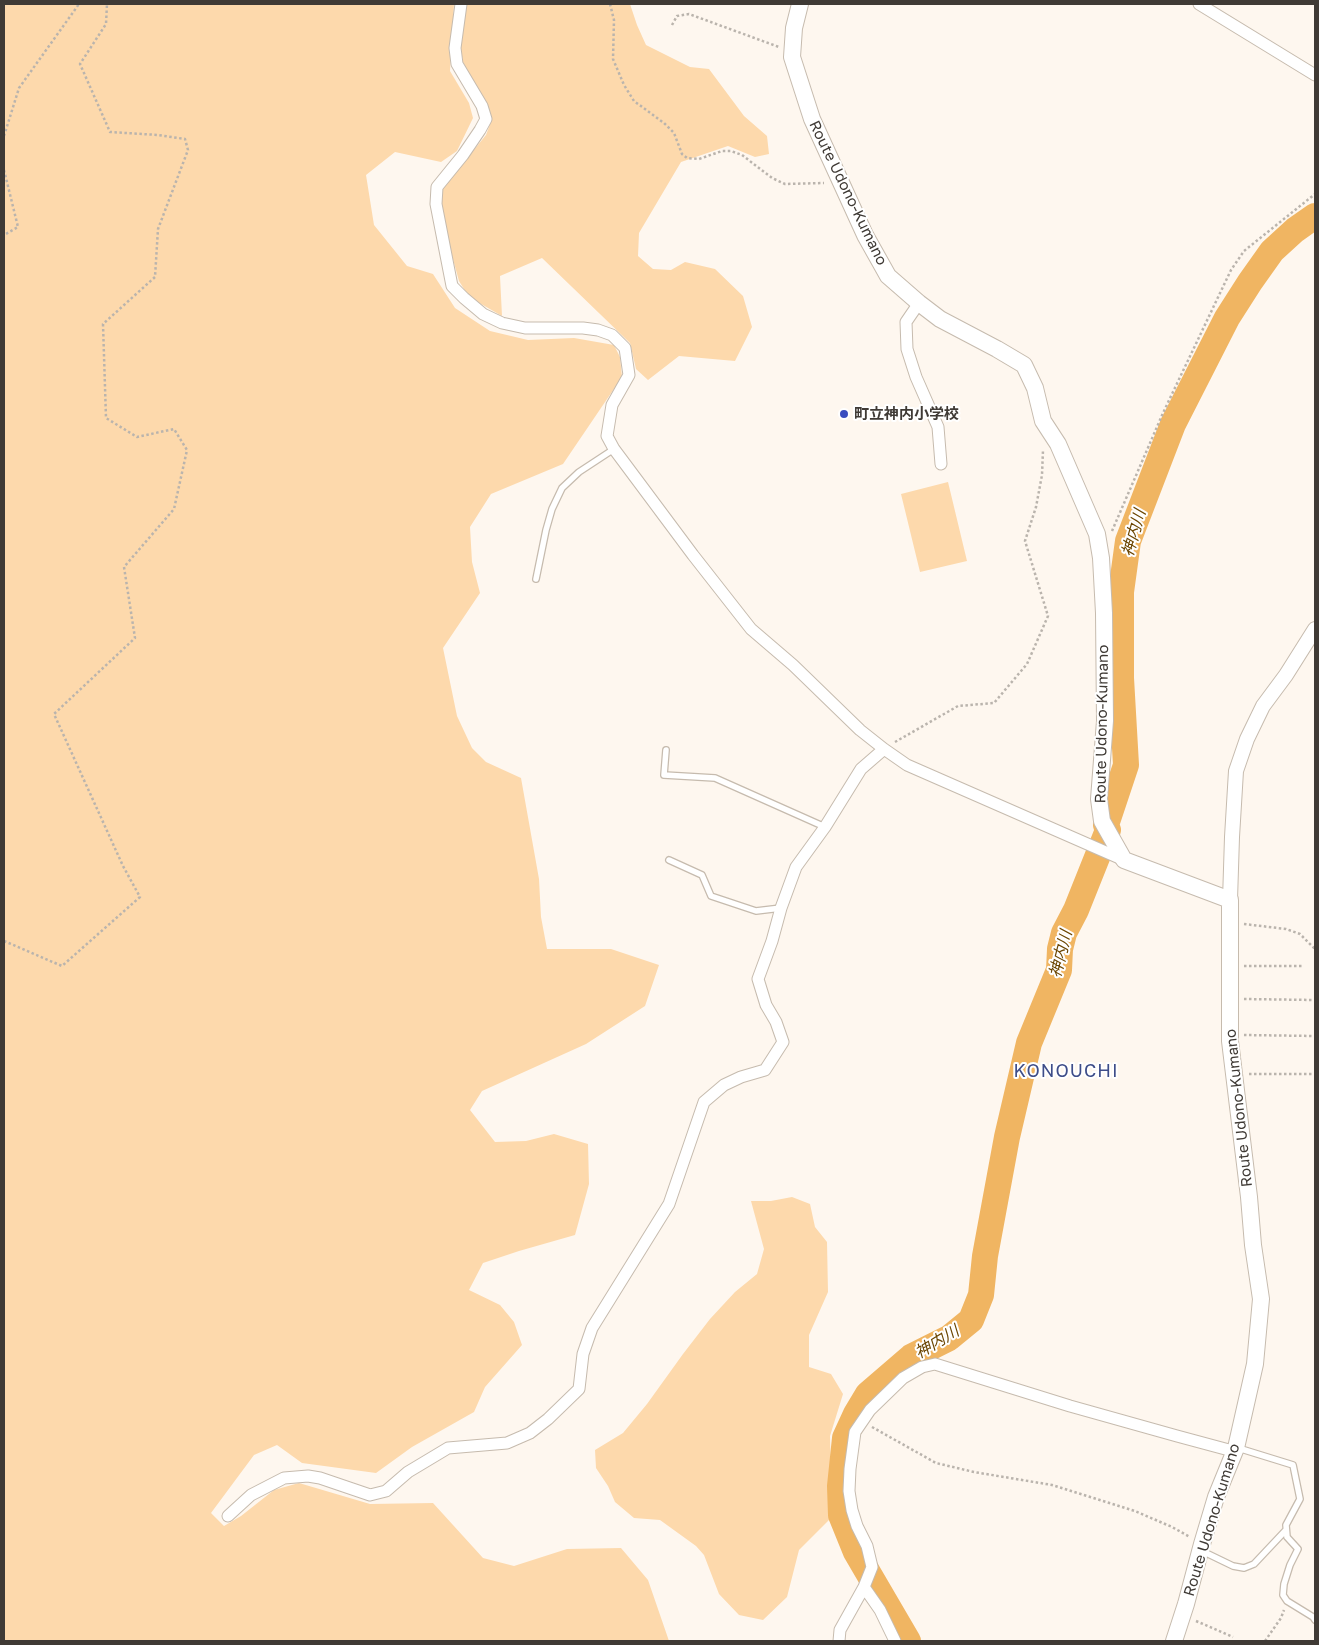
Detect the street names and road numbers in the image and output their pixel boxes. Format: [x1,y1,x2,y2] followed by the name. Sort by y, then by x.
[805,118,891,268] street label: Route Udono-Kumano
[1092,644,1112,804] street label: Route Udono-Kumano
[1222,1028,1256,1188] street label: Route Udono-Kumano
[1180,1441,1244,1599] street label: Route Udono-Kumano

